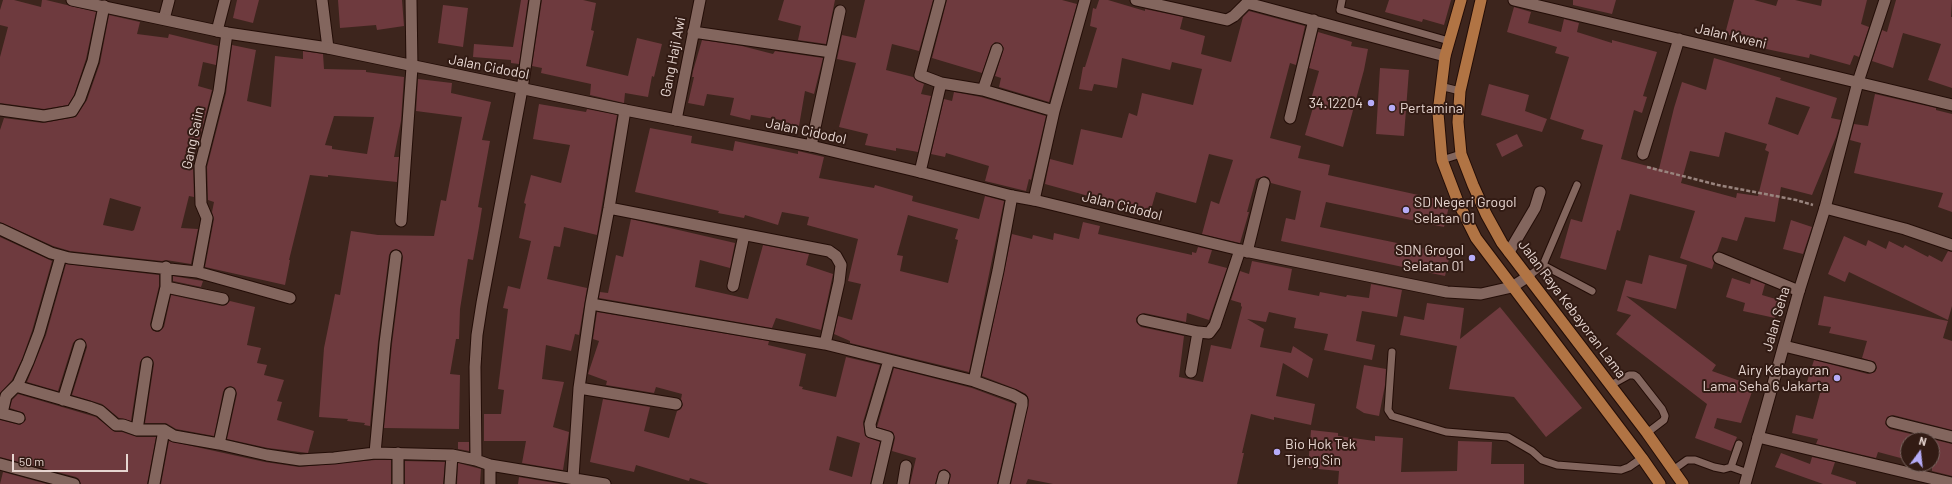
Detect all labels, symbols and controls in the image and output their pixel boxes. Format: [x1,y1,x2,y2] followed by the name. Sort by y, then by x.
[657,15,689,99] street label: Gang Haji Awi
[1694,20,1768,52] street label: Jalan Kweni
[447,51,531,83] street label: Jalan Cidodol
[1309,95,1363,111] place label: 34.12204
[1366,98,1376,108] marker: 34.12204
[1400,100,1463,116] place label: Pertamina
[1387,103,1397,113] marker: Pertamina
[178,105,208,171] street label: Gang Saiin
[764,114,848,148] street label: Jalan Cidodol
[1080,188,1164,224] street label: Jalan Cidodol
[1414,194,1517,226] place label: SD Negeri Grogol Selatan 01
[1401,205,1411,215] marker: SD Negeri Grogol Selatan 01
[1515,237,1629,381] street label: Jalan Raya Kebayoran Lama
[1395,242,1464,274] place label: SDN Grogol Selatan 01
[1467,253,1477,263] marker: SDN Grogol Selatan 01
[1759,285,1793,353] street label: Jalan Seha
[1702,362,1829,394] place label: Airy Kebayoran Lama Seha 6 Jakarta
[1832,373,1842,383] marker: Airy Kebayoran Lama Seha 6 Jakarta
[1900,432,1940,472] north arrow
[1918,434,1928,448] text: N
[1285,436,1356,468] place label: Bio Hok Tek Tjeng Sin
[14,446,130,472] scale bar
[1272,447,1282,457] marker: Bio Hok Tek Tjeng Sin
[19,454,44,468] text: 50 m

